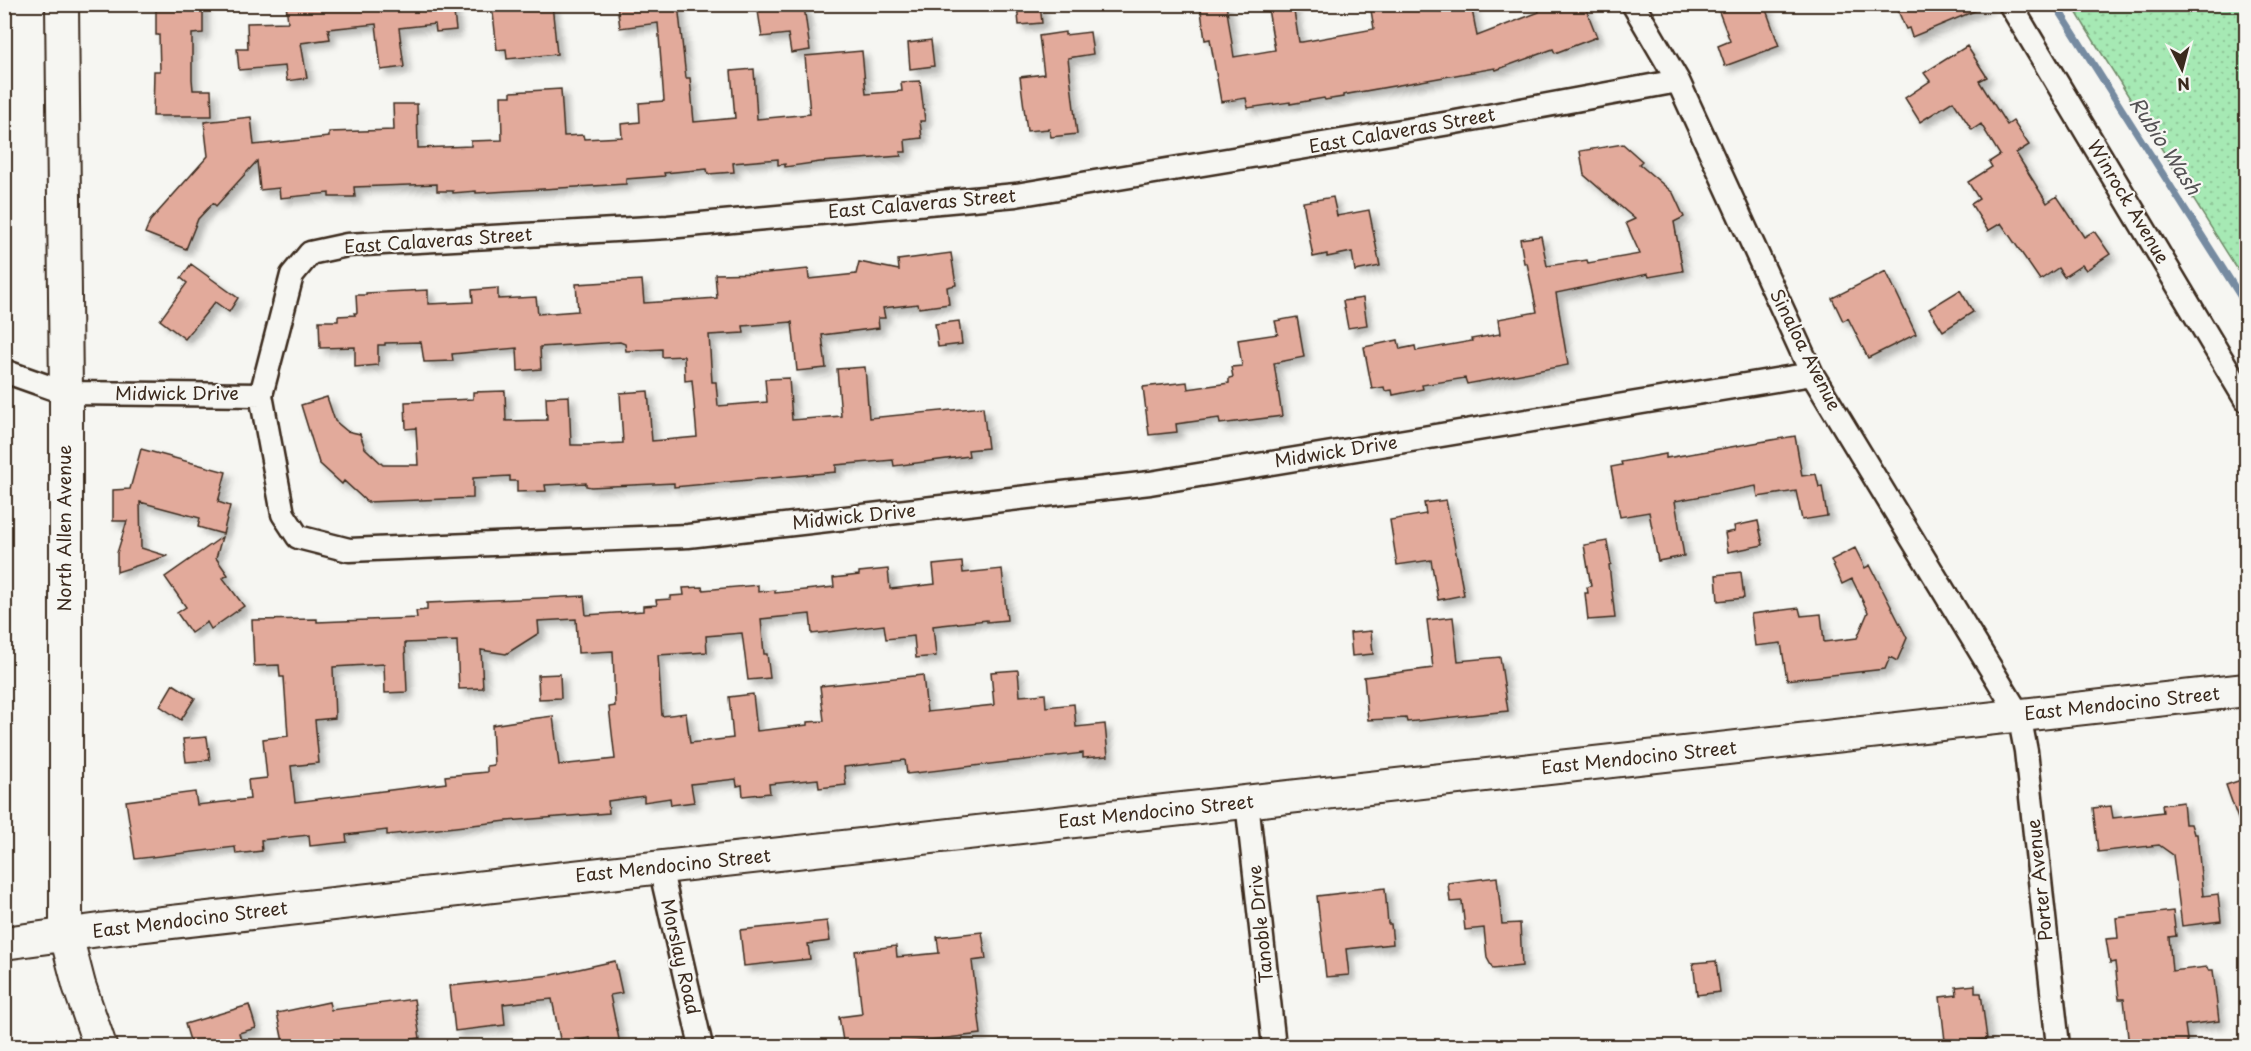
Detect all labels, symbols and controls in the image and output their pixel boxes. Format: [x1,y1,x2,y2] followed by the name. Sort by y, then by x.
[2152,39,2212,99] north arrow
[2176,72,2191,98] text: N
[2123,91,2209,201] water label: Rubio Wash
[1307,100,1497,159] street label: East Calaveras Street
[2082,134,2177,268] street label: Winrock Avenue
[827,181,1017,224] street label: East Calaveras Street
[343,219,533,260] street label: East Calaveras Street
[1764,284,1849,415] street label: Sinaloa Avenue
[115,379,239,406] street label: Midwick Drive
[1273,427,1399,474] street label: Midwick Drive
[50,445,77,611] street label: North Allen Avenue
[791,496,917,535] street label: Midwick Drive
[2023,679,2221,726] street label: East Mendocino Street
[1540,733,1738,780] street label: East Mendocino Street
[1057,787,1255,834] street label: East Mendocino Street
[2019,818,2058,942] street label: Porter Avenue
[574,841,772,888] street label: East Mendocino Street
[1240,864,1279,984] street label: Tanoble Drive
[91,893,289,944] street label: East Mendocino Street
[655,896,708,1017] street label: Morslay Road

